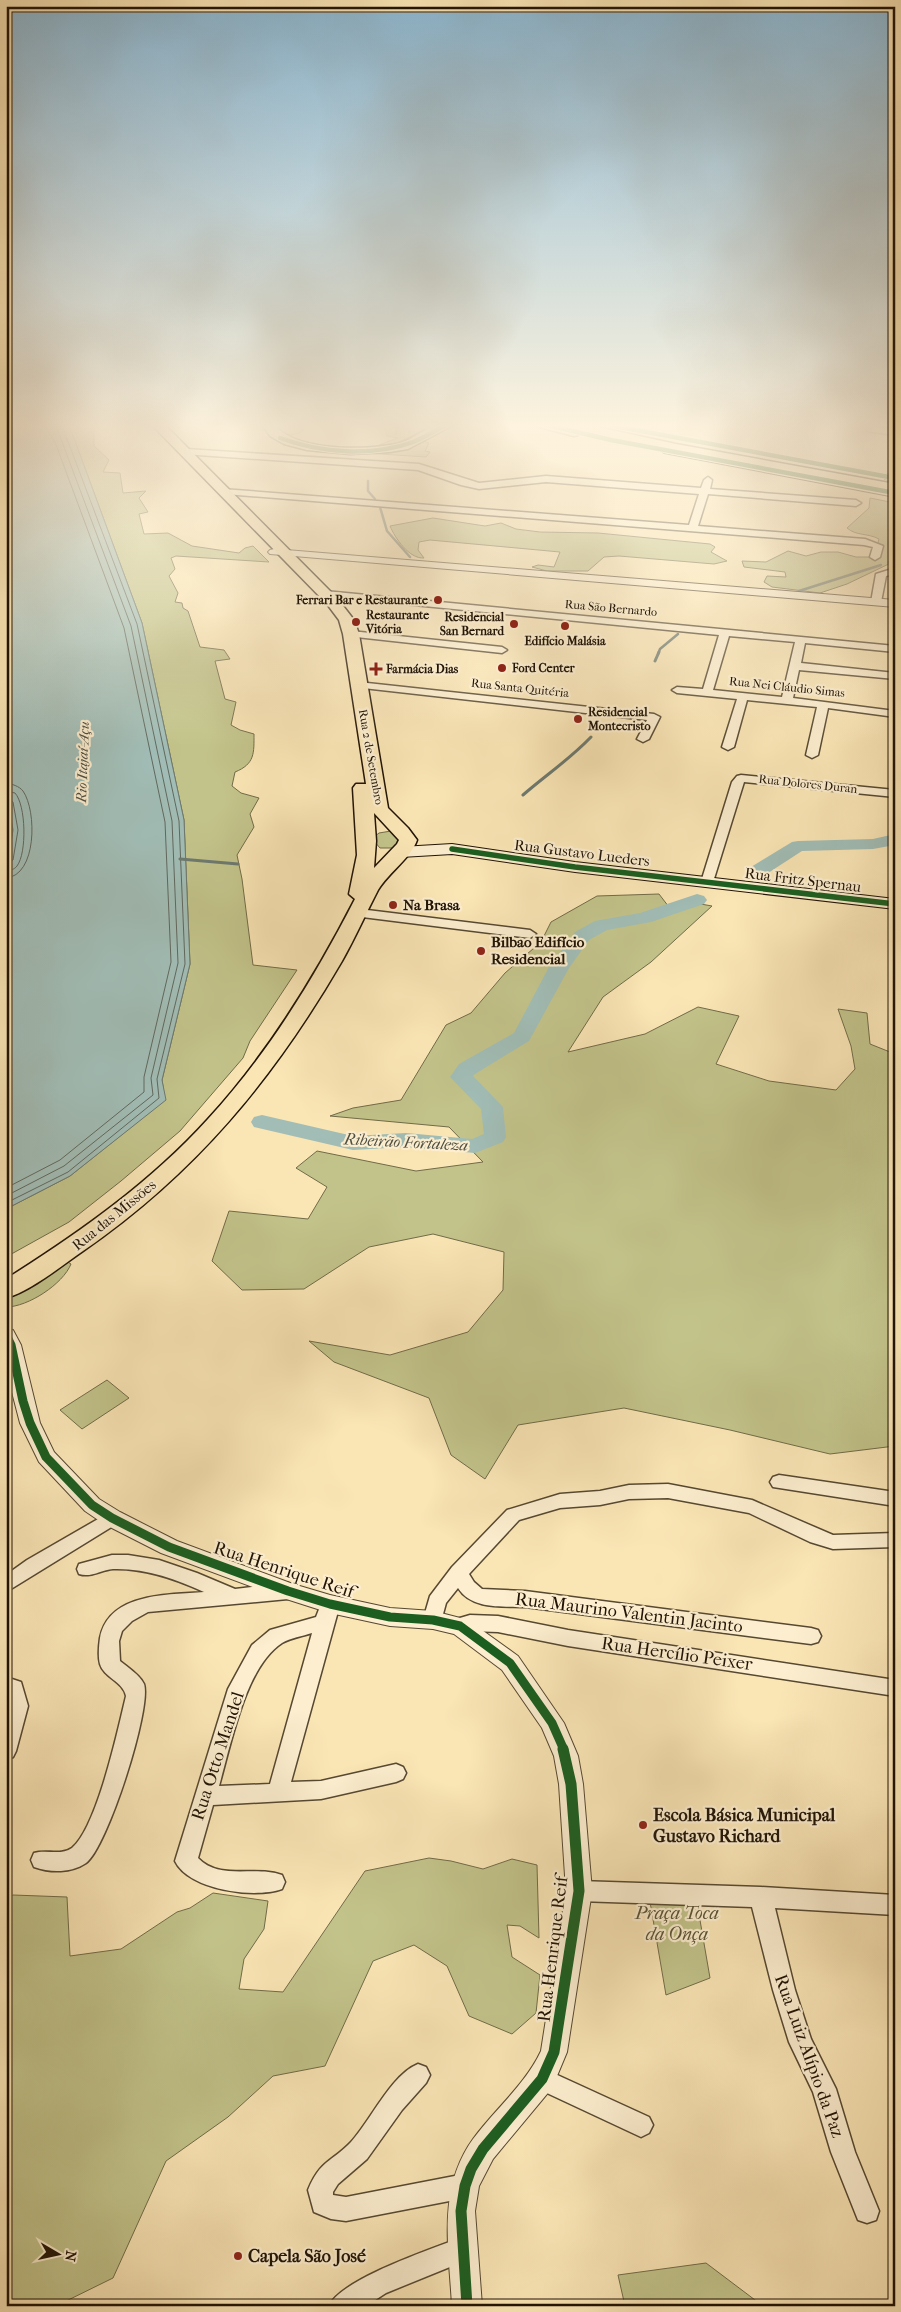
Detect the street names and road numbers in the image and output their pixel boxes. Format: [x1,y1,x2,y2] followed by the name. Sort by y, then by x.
[564,597,658,619] street label: Rua São Bernardo
[728,674,846,700] street label: Rua Nei Cláudio Simas
[470,676,570,700] street label: Rua Santa Quitéria
[356,708,386,806] street label: Rua 2 de Setembro
[758,772,858,796] street label: Rua Dolores Duran
[513,836,651,870] street label: Rua Gustavo Lueders
[744,864,863,896] street label: Rua Fritz Spernau
[68,1175,160,1254] street label: Rua das Missões
[211,1537,361,1604] street label: Rua Henrique Reif
[514,1589,744,1637] street label: Rua Maurino Valentin Jacinto
[600,1633,754,1675] street label: Rua Hercílio Peixer
[187,1689,249,1823] street label: Rua Otto Mandel
[534,1871,573,2023] street label: Rua Henrique Reif
[770,1972,848,2140] street label: Rua Luiz Alípio da Paz

